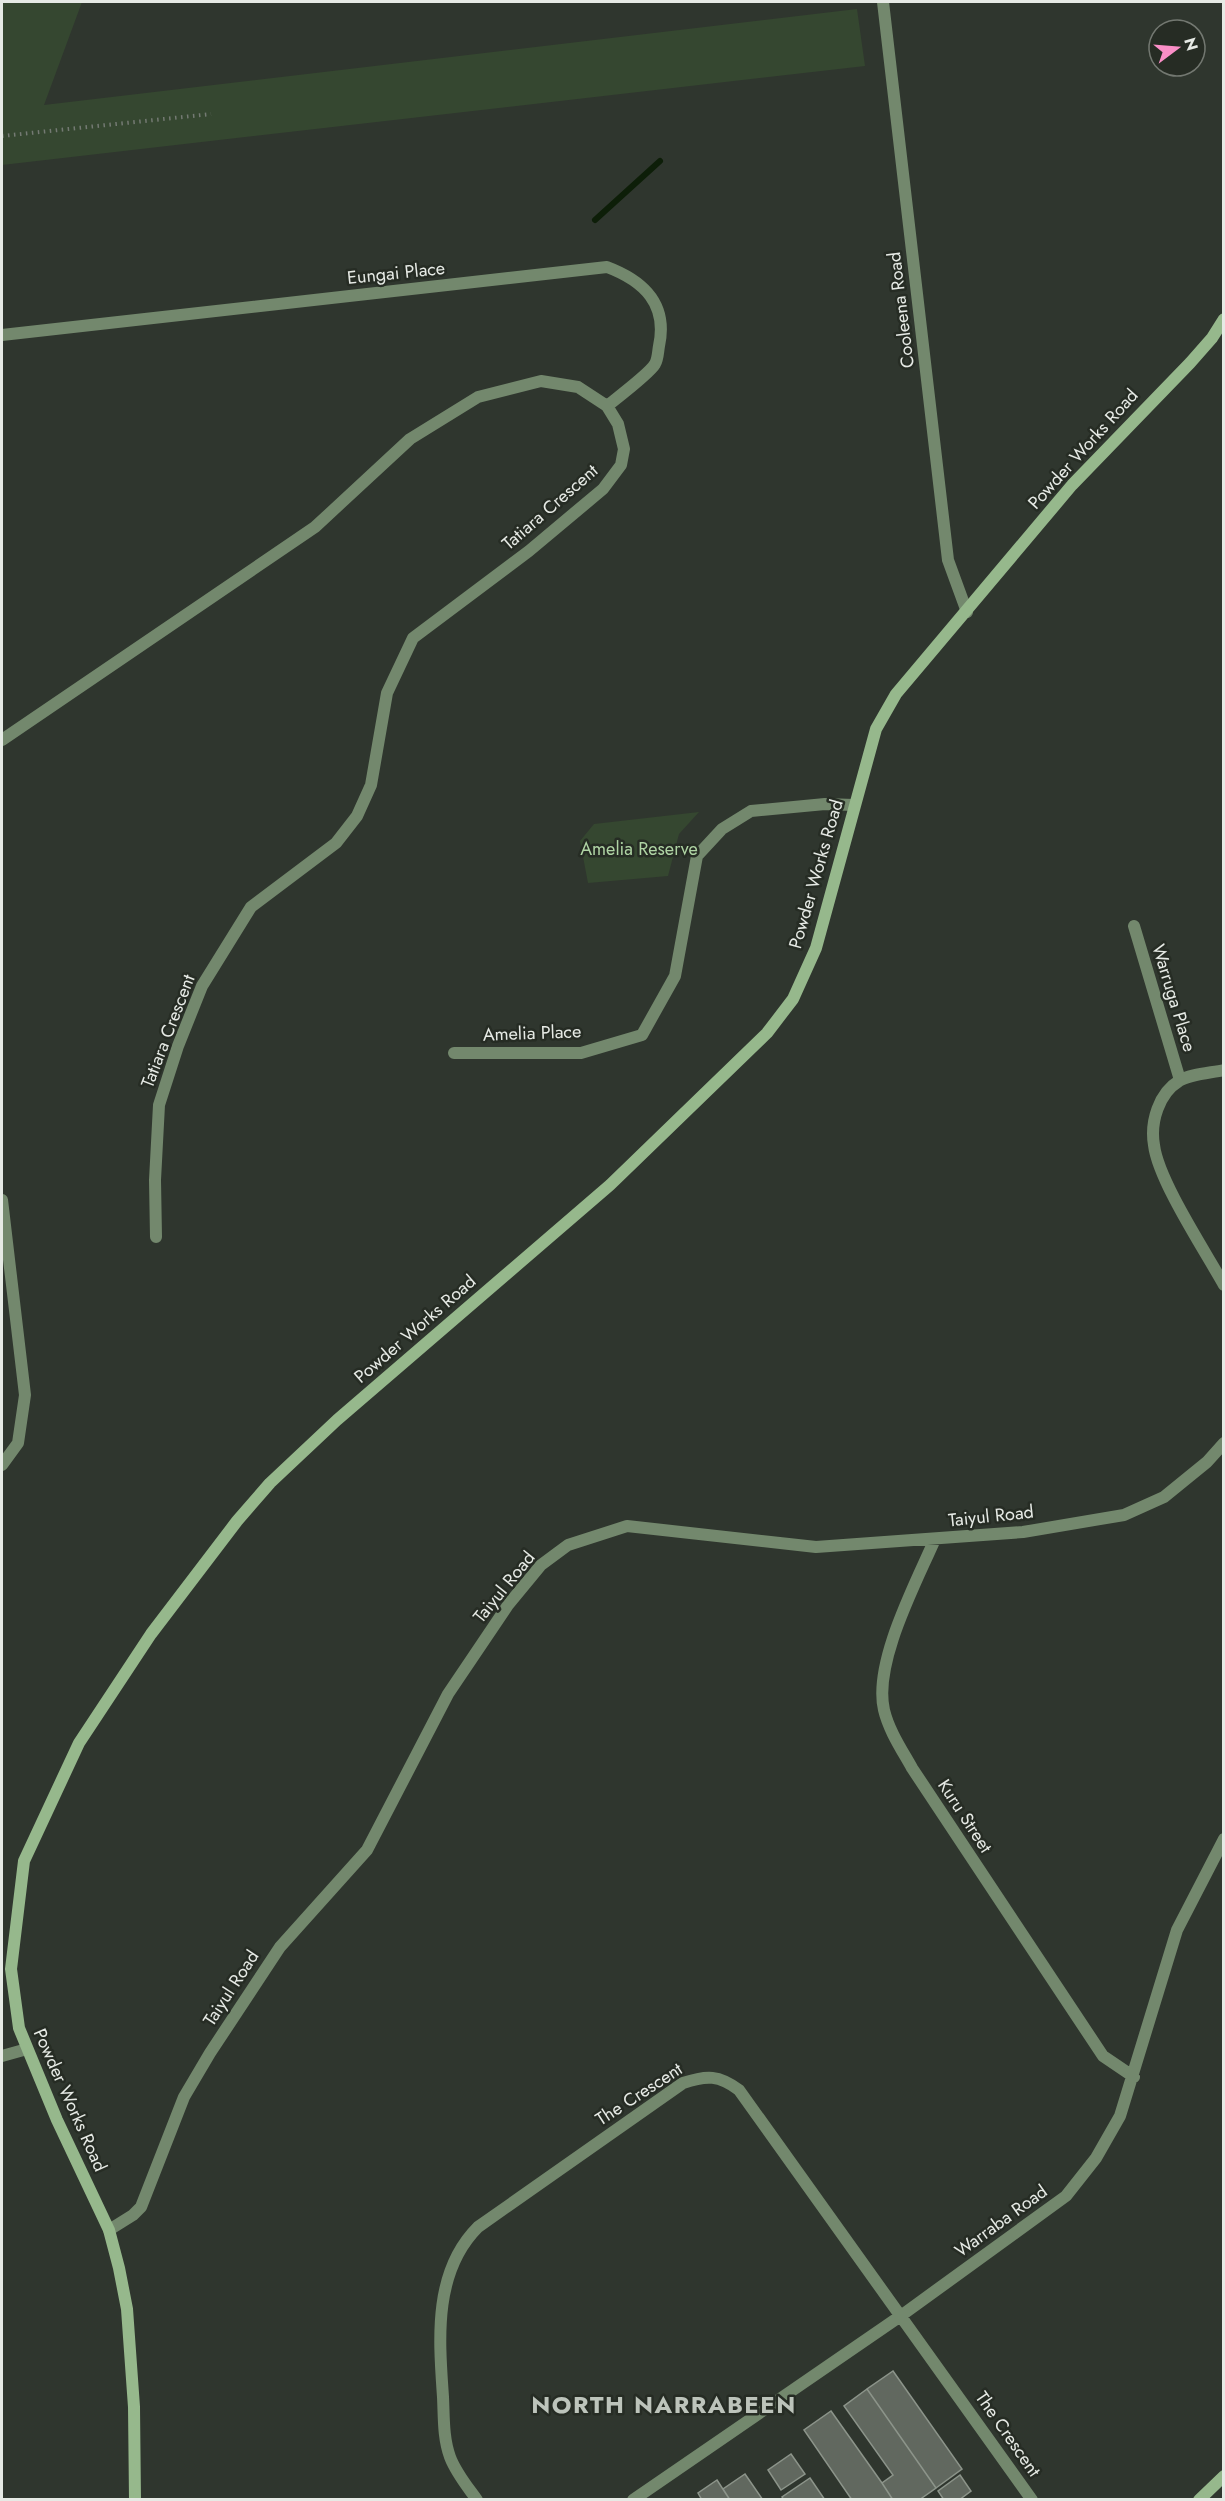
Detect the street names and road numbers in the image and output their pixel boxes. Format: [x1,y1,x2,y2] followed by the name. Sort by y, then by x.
[881,250,921,370] street label: Cooleena Road
[346,255,446,291] street label: Eungai Place
[1022,383,1144,515] street label: Powder Works Road
[496,458,604,556] street label: Tatiara Crescent
[782,796,850,952] street label: Powder Works Road
[1145,941,1203,1055] street label: Warruga Place
[134,970,202,1091] street label: Tatiara Crescent
[482,1018,582,1048] street label: Amelia Place
[348,1269,482,1389] street label: Powder Works Road
[947,1499,1035,1533] street label: Taiyul Road
[467,1546,541,1628] street label: Taiyul Road
[931,1774,999,1858] street label: Kuru Street
[197,1945,265,2031] street label: Taiyul Road
[27,2024,113,2176] street label: Powder Works Road
[590,2056,688,2132] street label: The Crescent
[949,2178,1053,2264] street label: Warraba Road
[969,2386,1047,2483] street label: The Crescent

